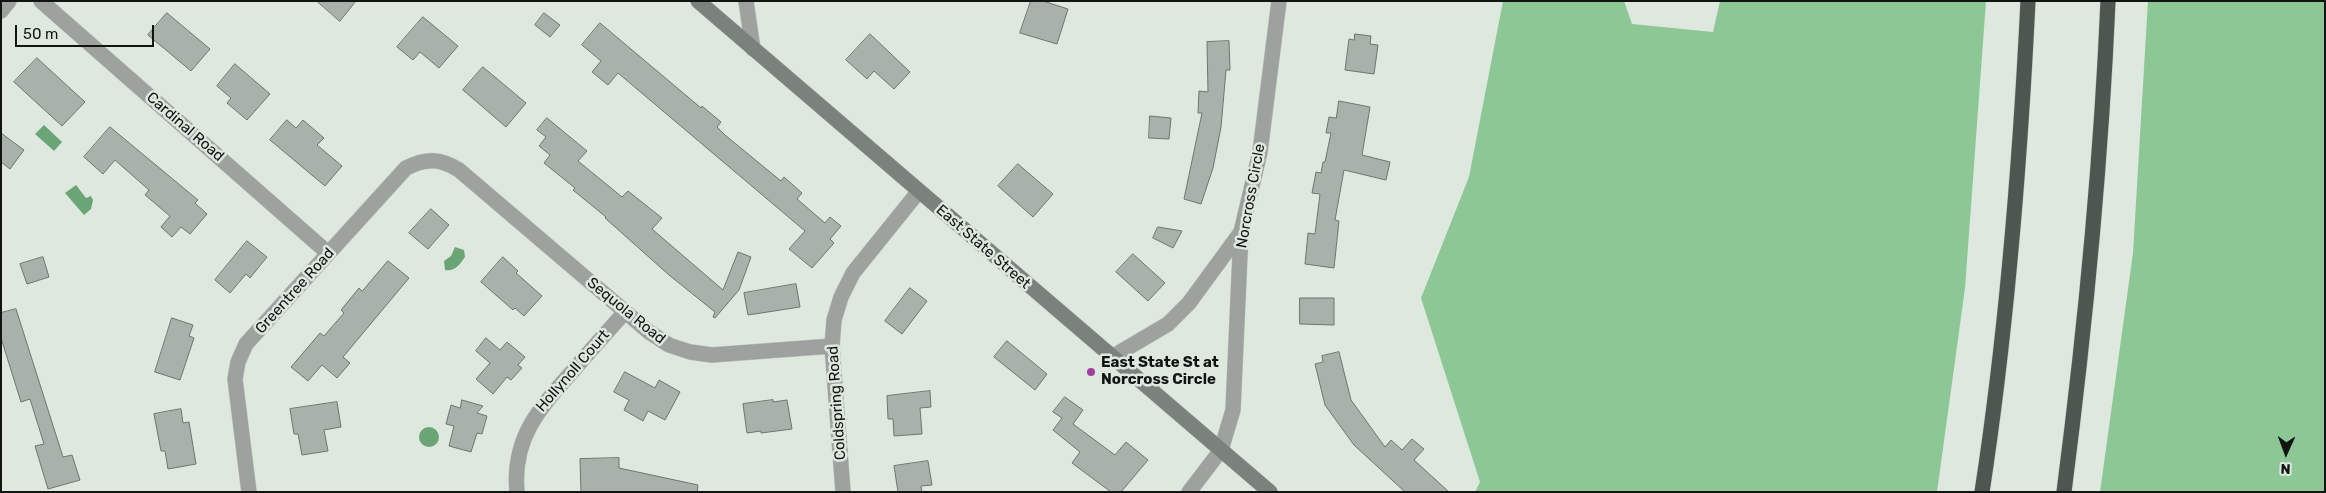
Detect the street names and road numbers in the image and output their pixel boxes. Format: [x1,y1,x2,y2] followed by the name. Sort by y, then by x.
[143,89,227,165] street label: Cardinal Road
[1233,142,1269,250] street label: Norcross Circle
[932,201,1034,293] street label: East State Street
[252,244,338,338] street label: Greentree Road
[583,274,669,348] street label: Sequola Road
[533,326,613,416] street label: Hollynoll Court
[824,345,850,461] street label: Coldspring Road

